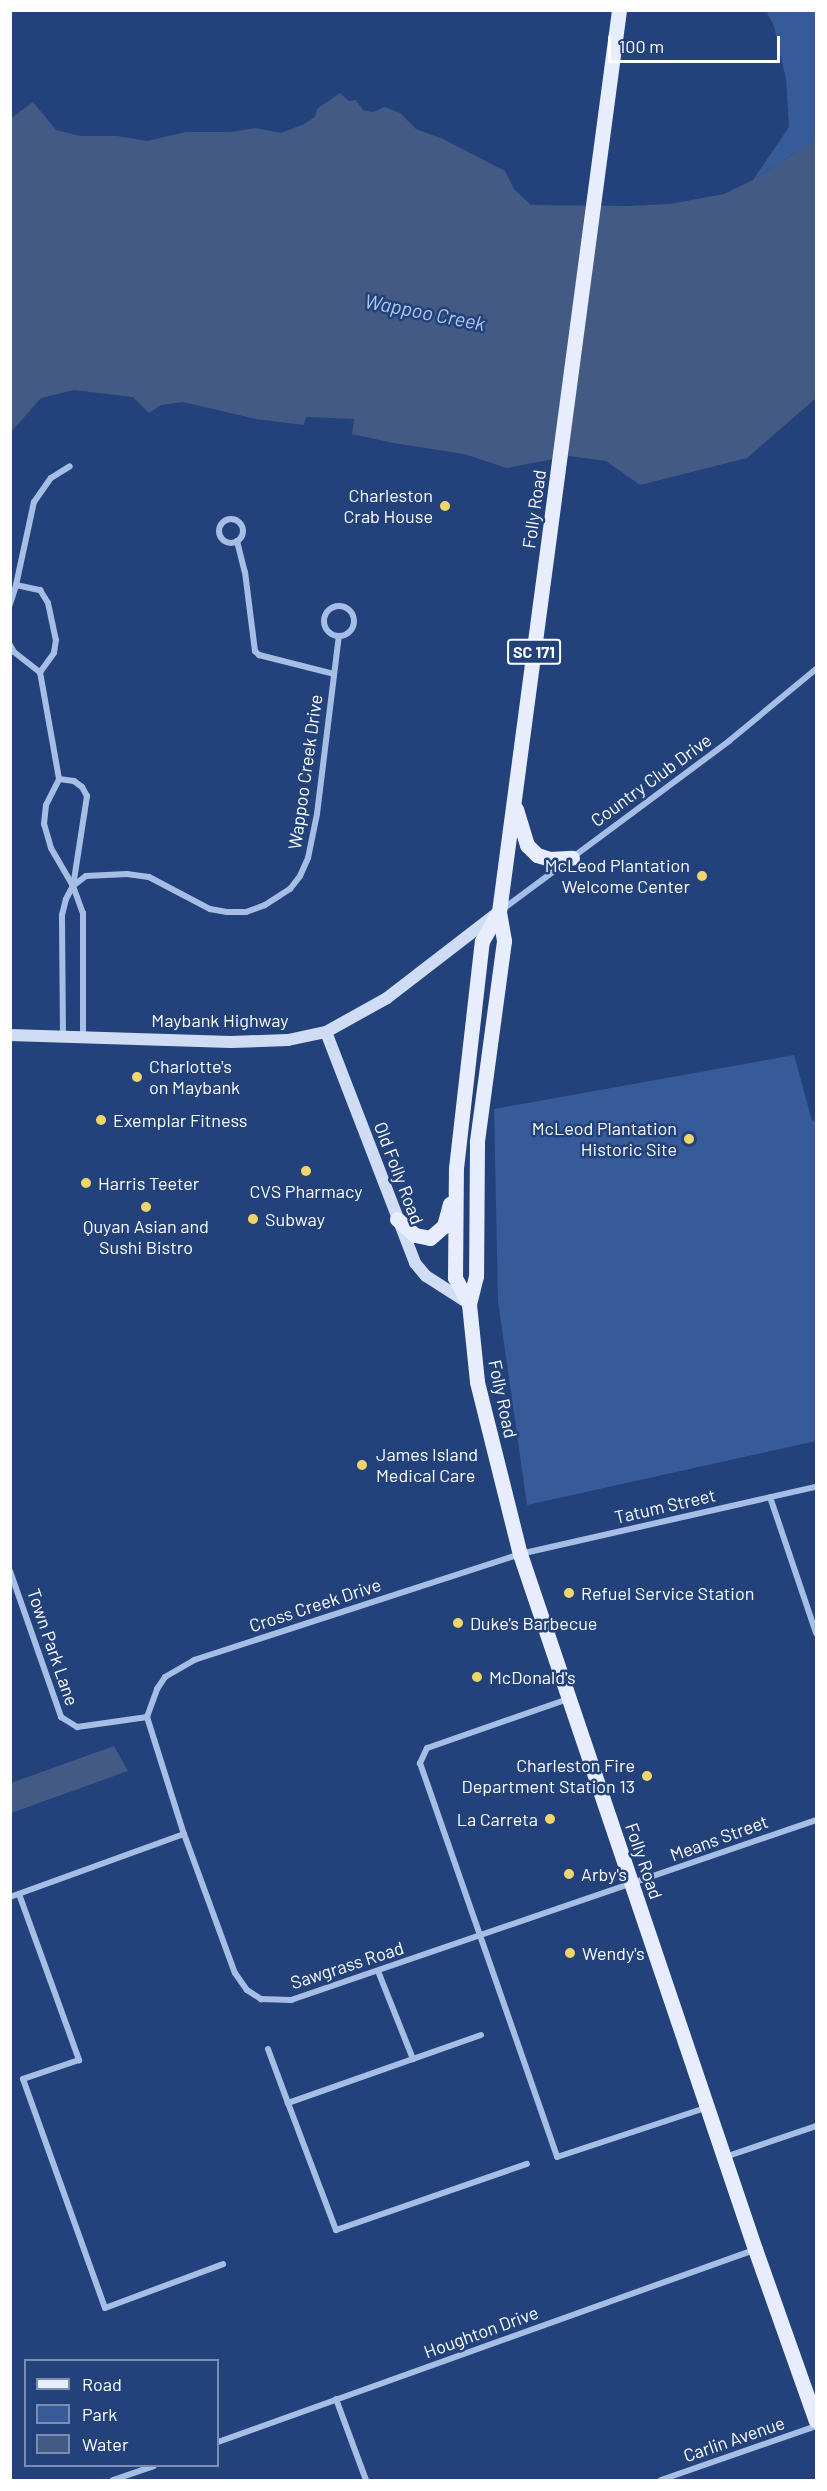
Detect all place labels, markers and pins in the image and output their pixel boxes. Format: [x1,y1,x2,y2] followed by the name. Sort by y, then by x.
[343,485,433,528] place label: Charleston Crab House
[438,499,452,513] marker: Charleston Crab House
[545,855,690,898] place label: McLeod Plantation Welcome Center
[695,869,709,883] marker: McLeod Plantation Welcome Center
[149,1056,240,1098] place label: Charlotte's on Maybank
[130,1070,144,1084] marker: Charlotte's on Maybank
[113,1109,247,1131] place label: Exemplar Fitness
[94,1113,108,1127] marker: Exemplar Fitness
[532,1118,677,1160] place label: McLeod Plantation Historic Site
[682,1132,696,1146] marker: McLeod Plantation Historic Site
[299,1164,313,1178] marker: CVS Pharmacy
[98,1172,199,1194] place label: Harris Teeter
[79,1176,93,1190] marker: Harris Teeter
[249,1180,363,1202] place label: CVS Pharmacy
[139,1200,153,1214] marker: Quyan Asian and Sushi Bistro
[265,1208,325,1230] place label: Subway
[246,1212,260,1226] marker: Subway
[83,1216,209,1258] place label: Quyan Asian and Sushi Bistro
[376,1444,478,1486] place label: James Island Medical Care
[353,1456,371,1474] marker: James Island Medical Care
[581,1582,754,1604] place label: Refuel Service Station
[562,1586,576,1600] marker: Refuel Service Station
[470,1612,597,1634] place label: Duke's Barbecue
[451,1616,465,1630] marker: Duke's Barbecue
[489,1666,576,1688] place label: McDonald's
[470,1670,484,1684] marker: McDonald's
[462,1755,635,1798] place label: Charleston Fire Department Station 13
[640,1769,654,1783] marker: Charleston Fire Department Station 13
[457,1808,538,1830] place label: La Carreta
[543,1812,557,1826] marker: La Carreta
[581,1863,627,1885] place label: Arby's
[562,1867,576,1881] marker: Arby's
[582,1942,645,1964] place label: Wendy's
[563,1946,577,1960] marker: Wendy's

